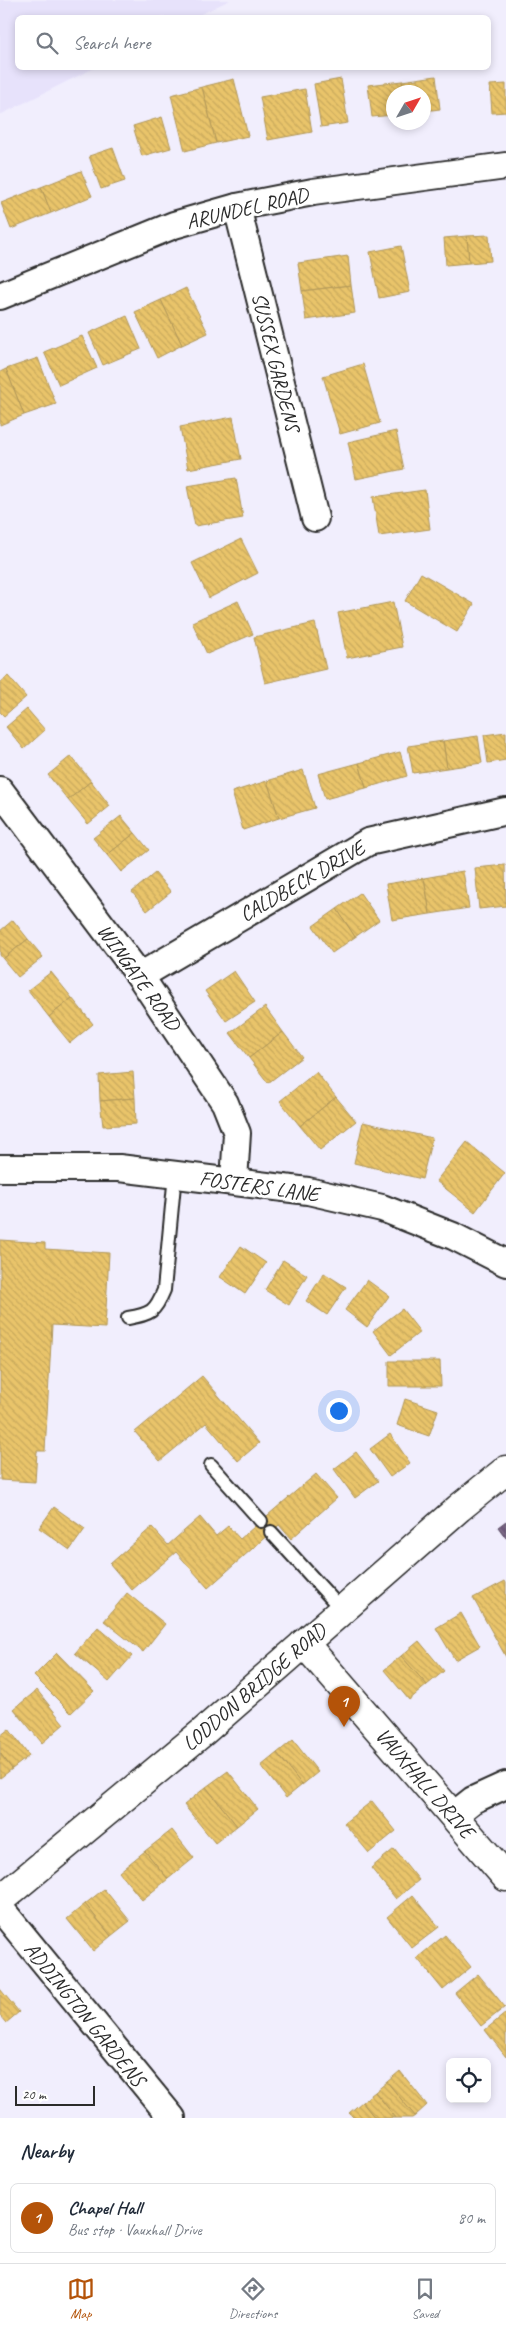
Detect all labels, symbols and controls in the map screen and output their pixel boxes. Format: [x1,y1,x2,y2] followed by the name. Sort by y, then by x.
[15,15,491,70] search box
[33,29,61,57] icon: search
[73,31,150,55] text: Search here
[386,85,431,130] north arrow
[184,181,312,235] street label: ARUNDEL ROAD
[246,290,306,437] street label: SUSSEX GARDENS
[235,833,372,927] street label: CALDBECK DRIVE
[92,919,187,1037] street label: WINGATE ROAD
[198,1165,323,1208] street label: FOSTERS LANE
[326,1398,352,1424] your location
[177,1616,332,1756] street label: LODDON BRIDGE ROAD
[328,1686,360,1727] pin: 1
[370,1722,482,1845] street label: VAUXHALL DRIVE
[19,1936,153,2094] street label: ADDINGTON GARDENS
[446,2058,491,2103] map controls
[446,2058,491,2103] button: locate
[15,2083,95,2106] scale bar
[22,2086,46,2103] text: 20 m
[20,2138,73,2164] text: Nearby
[68,2196,142,2220] text: Chapel Hall
[33,2208,41,2228] text: 1
[458,2208,485,2228] text: 80 m
[68,2220,202,2240] text: Bus stop · Vauxhall Drive
[67,2275,95,2322] tab: Map
[229,2275,277,2322] tab: Directions
[411,2275,439,2322] tab: Saved

